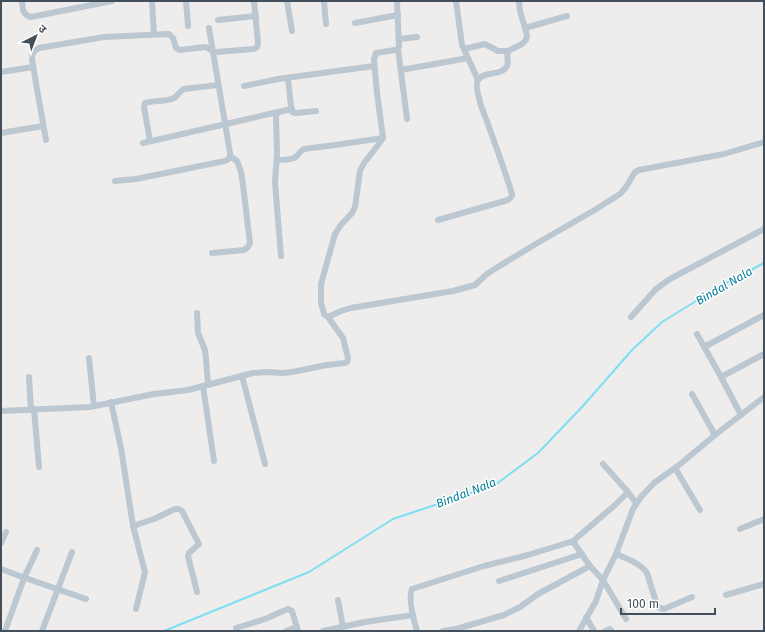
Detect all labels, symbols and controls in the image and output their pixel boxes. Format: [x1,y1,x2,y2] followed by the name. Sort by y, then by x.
[16,16,56,56] north arrow
[36,22,50,36] text: उ
[693,264,755,308] water label: Bindal Nala
[434,475,498,511] water label: Bindal Nala
[621,590,715,616] scale bar
[627,597,659,611] text: 100 m

